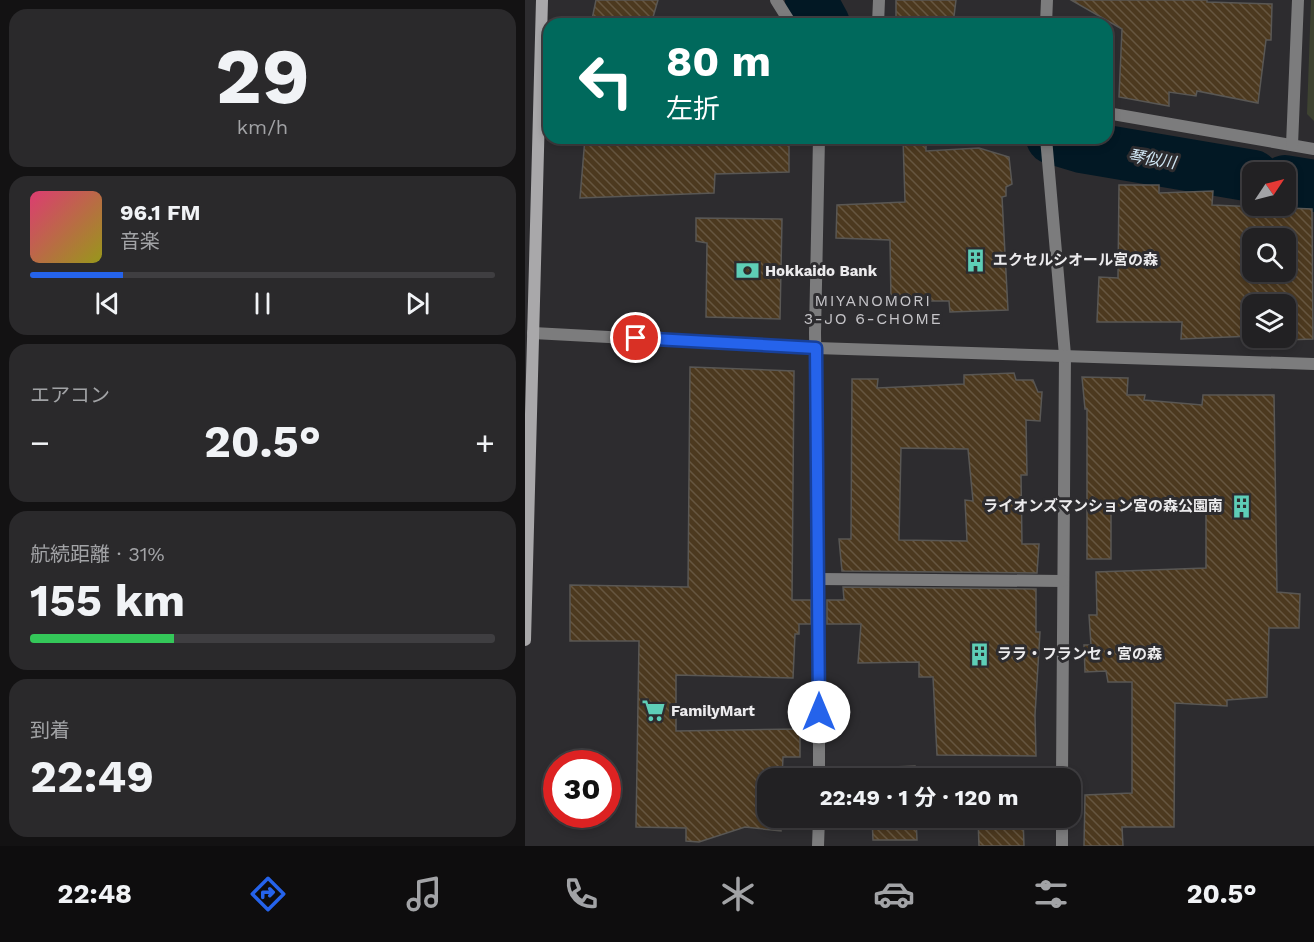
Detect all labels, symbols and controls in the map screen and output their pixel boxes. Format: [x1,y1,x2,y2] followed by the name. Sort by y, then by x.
[215,30,310,122] text: 29
[666,37,771,86] text: 80 m
[567,42,645,120] icon: left
[666,93,720,125] text: 左折
[237,115,288,139] text: km/h
[1127,146,1179,172] water label: 琴似川
[1242,162,1296,216] north arrow
[1242,162,1296,348] map controls
[120,200,201,225] text: 96.1 FM
[1242,228,1296,282] button: search
[120,229,160,253] text: 音楽
[962,247,988,273] building icon: エクセルシオール宮の森
[993,251,1158,269] place label: エクセルシオール宮の森
[734,258,760,284] bank icon: Hokkaido Bank
[765,262,878,280] place label: Hokkaido Bank
[91,287,124,320] icon: previous
[246,287,279,320] icon: pause
[401,287,434,320] icon: next
[804,291,942,328] district label: MIYANOMORI 3-JO 6-CHOME
[1242,294,1296,348] button: layers
[610,312,661,363] pin
[619,321,652,354] icon: arrive
[30,383,110,407] text: エアコン
[204,415,321,468] text: 20.5°
[30,423,50,462] text: −
[475,423,495,462] text: +
[1228,493,1254,519] building icon: ライオンズマンション宮の森公園南
[983,497,1223,515] place label: ライオンズマンション宮の森公園南
[30,542,165,566] text: 航続距離 · 31%
[30,574,185,627] text: 155 km
[966,641,992,667] building icon: ララ・フランセ・宮の森
[997,645,1162,663] place label: ララ・フランセ・宮の森
[787,680,851,744] position arrow
[640,698,666,724] supermarket icon: FamilyMart
[671,702,755,720] place label: FamilyMart
[30,718,70,742] text: 到着
[30,750,154,803] text: 22:49
[543,750,621,828] speed limit sign: 30
[819,785,1019,810] text: 22:49 · 1 分 · 120 m
[247,873,289,915] icon: directions
[403,873,445,915] icon: music
[560,873,602,915] icon: phone
[717,873,759,915] icon: climate
[873,873,915,915] icon: car
[1030,873,1072,915] icon: filters
[57,878,132,910] text: 22:48
[1186,878,1257,910] text: 20.5°

